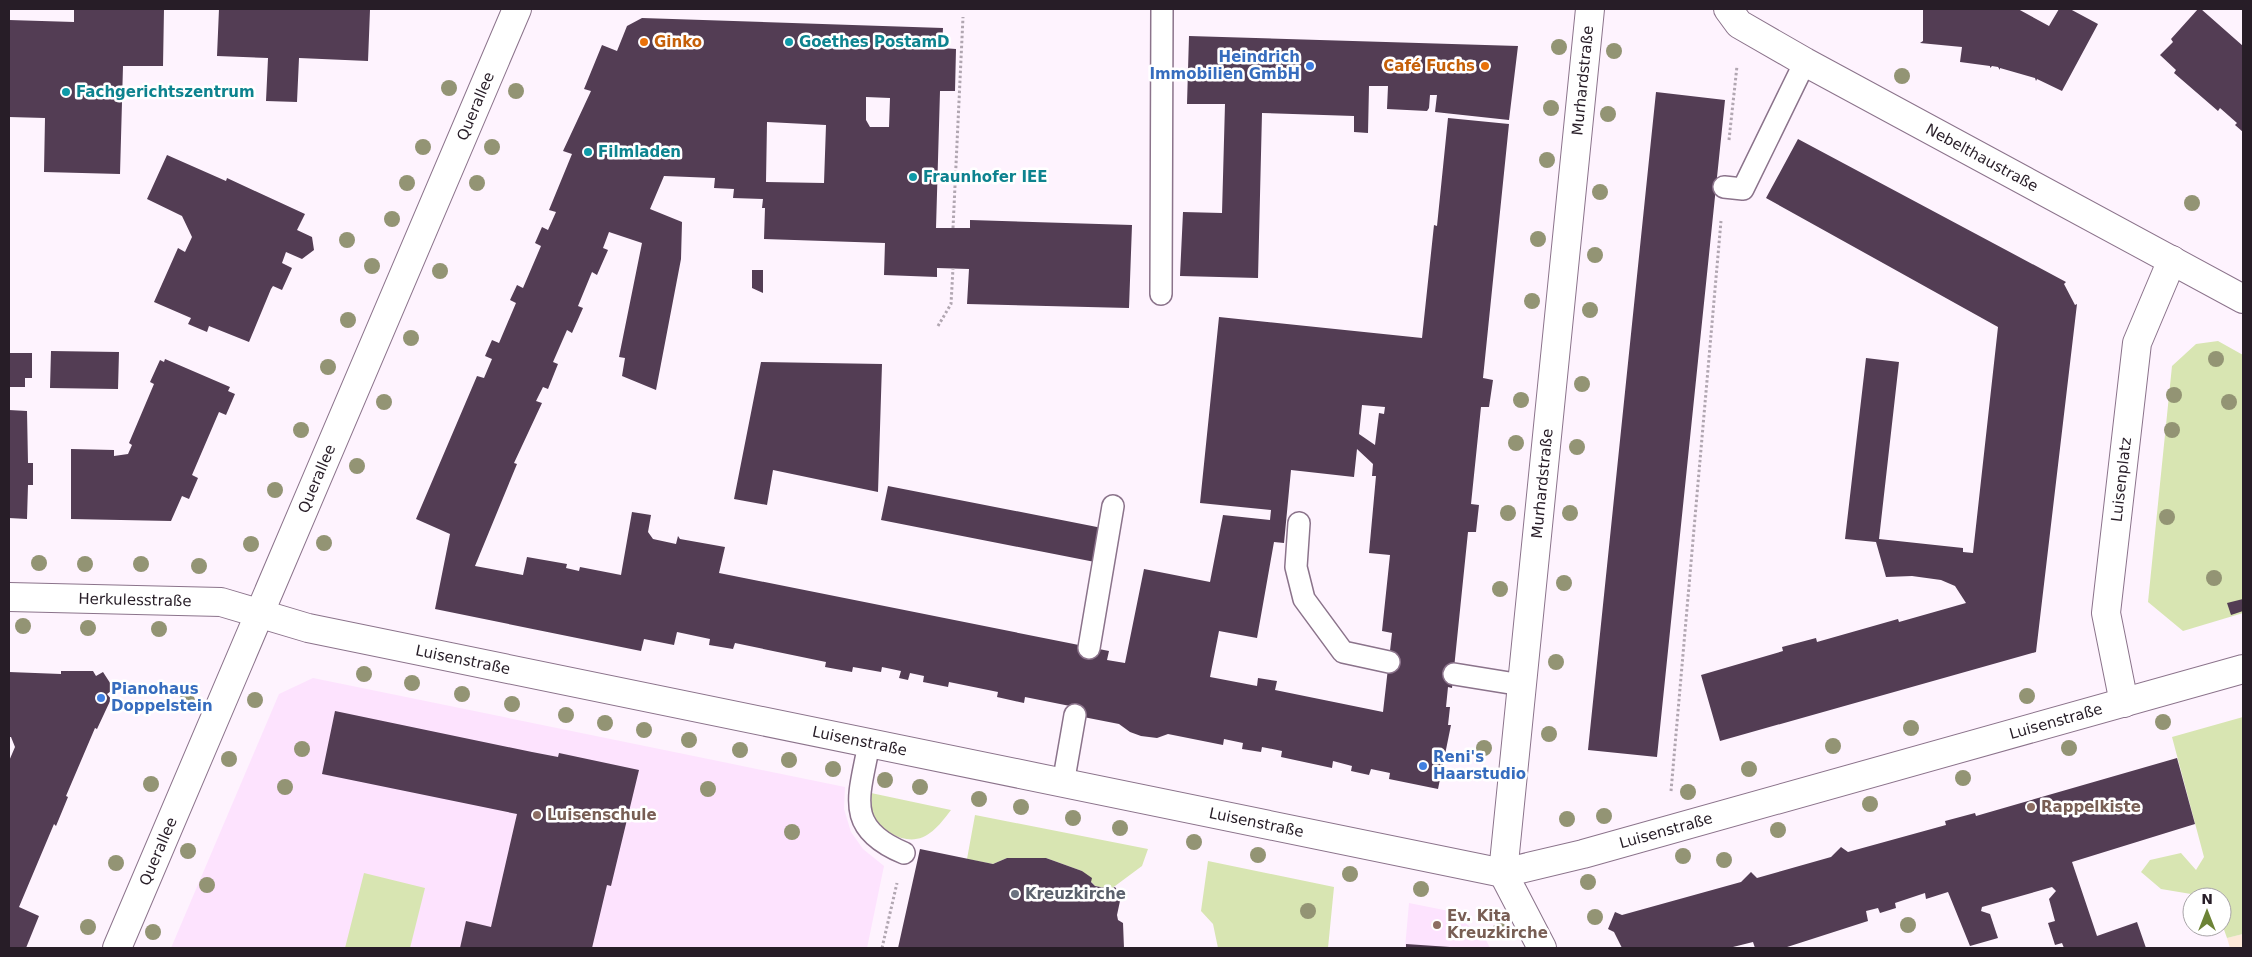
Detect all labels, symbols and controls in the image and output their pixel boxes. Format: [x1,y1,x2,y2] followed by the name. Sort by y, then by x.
[1568,25,1597,136] street label: Murhardstraße
[654,33,702,51] place label: Ginko
[799,33,950,51] place label: Goethes PostamD
[638,36,650,48] marker: Ginko
[783,36,795,48] marker: Goethes PostamD
[1149,48,1300,83] place label: Heindrich Immobilien GmbH
[1383,57,1475,75] place label: Café Fuchs
[1304,60,1316,72] marker: Heindrich Immobilien GmbH
[1479,60,1491,72] marker: Café Fuchs
[453,69,498,143] street label: Querallee
[76,83,255,101] place label: Fachgerichtszentrum
[60,86,72,98] marker: Fachgerichtszentrum
[1923,120,2041,196] street label: Nebelthaustraße
[598,143,681,161] place label: Filmladen
[582,146,594,158] marker: Filmladen
[923,168,1048,186] place label: Fraunhofer IEE
[907,171,919,183] marker: Fraunhofer IEE
[1528,428,1557,539] street label: Murhardstraße
[2108,436,2135,523] street label: Luisenplatz
[294,442,339,516] street label: Querallee
[78,590,192,610] street label: Herkulesstraße
[414,641,512,678] street label: Luisenstraße
[111,680,213,715] place label: Pianohaus Doppelstein
[95,692,107,704] marker: Pianohaus Doppelstein
[2007,700,2105,743] street label: Luisenstraße
[811,723,909,760] street label: Luisenstraße
[1433,748,1526,783] place label: Reni's Haarstudio
[1417,760,1429,772] marker: Reni's Haarstudio
[2041,798,2141,816] place label: Rappelkiste
[2025,801,2037,813] marker: Rappelkiste
[1208,804,1305,841] street label: Luisenstraße
[547,806,657,824] place label: Luisenschule
[531,809,543,821] marker: Luisenschule
[1617,809,1715,852] street label: Luisenstraße
[136,814,181,888] street label: Querallee
[1025,885,1126,903] place label: Kreuzkirche
[2182,887,2232,937] north arrow
[1009,888,1021,900] marker: Kreuzkirche
[2201,891,2213,907] text: N
[1447,907,1548,942] place label: Ev. Kita Kreuzkirche
[1431,919,1443,931] marker: Ev. Kita Kreuzkirche

